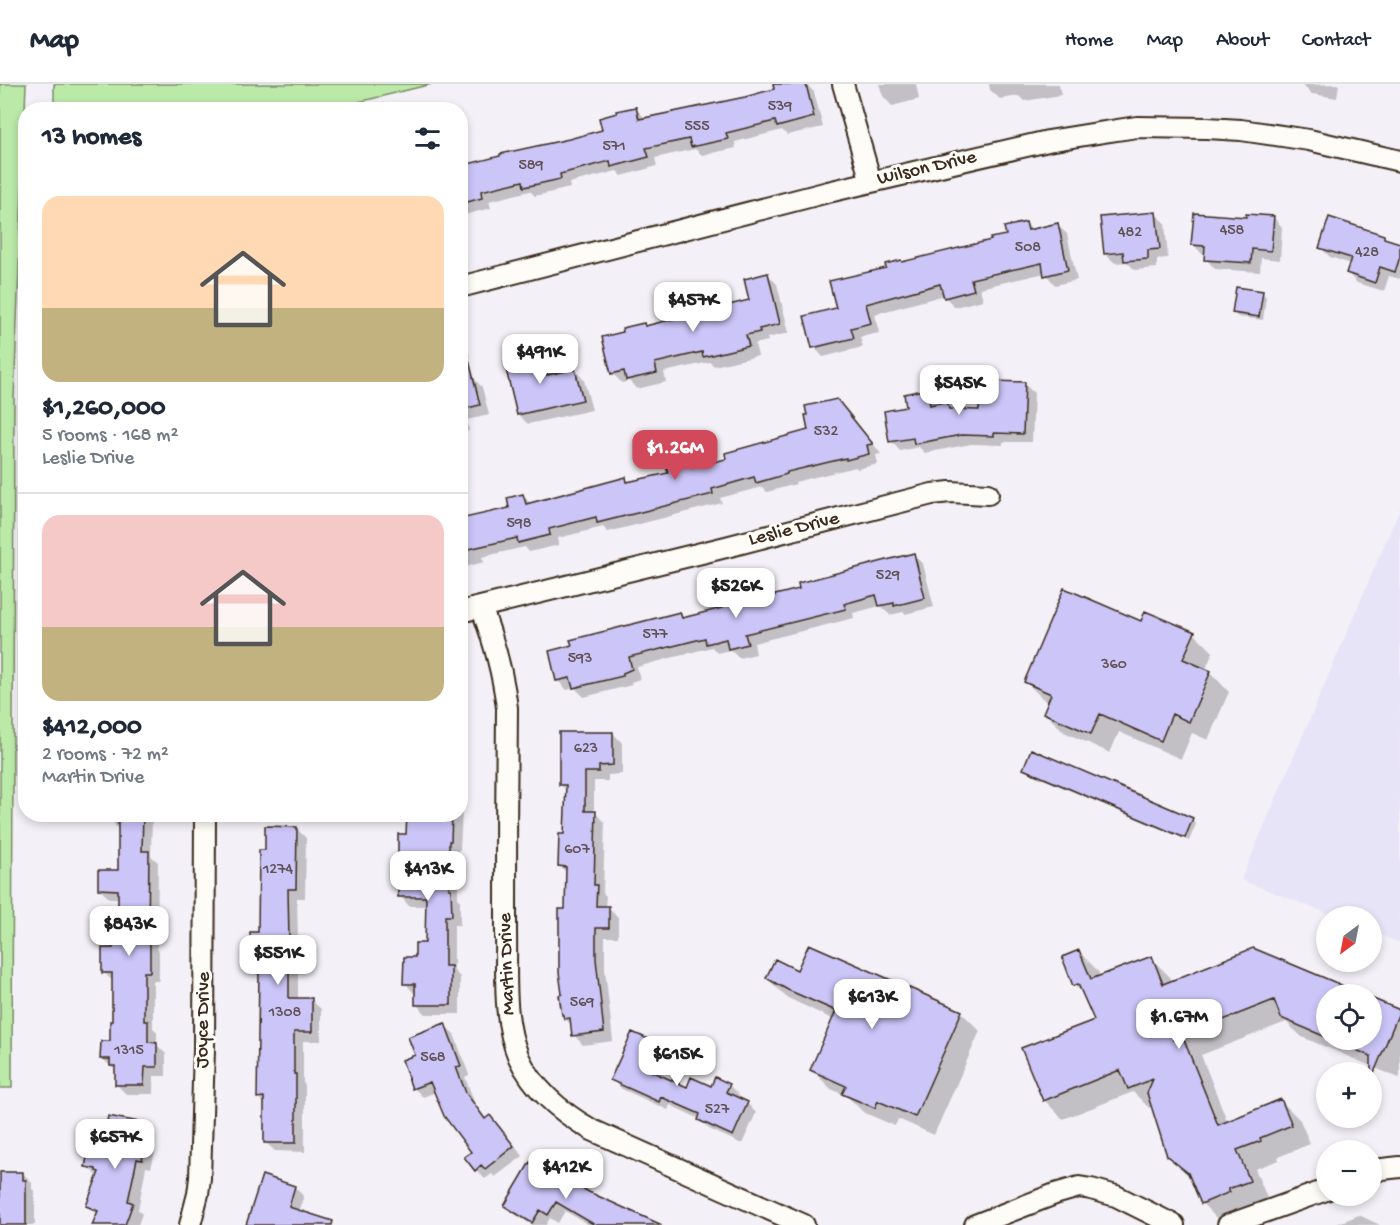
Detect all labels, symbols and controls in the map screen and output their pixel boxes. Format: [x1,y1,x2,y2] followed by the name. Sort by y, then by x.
[30,25,79,58] text: Map
[1065,29,1113,54] text: Home
[1146,29,1183,54] text: Map
[1216,29,1269,54] text: About
[1302,29,1370,54] text: Contact
[768,98,792,117] house number: 539
[684,118,710,137] house number: 555
[411,122,444,155] icon: filters
[42,123,141,154] text: 13 homes
[602,138,626,157] house number: 571
[875,146,980,192] street label: Wilson Drive
[518,157,544,176] house number: 589
[1220,222,1245,241] house number: 458
[1118,224,1142,243] house number: 482
[189,235,297,343] icon: home
[1015,239,1041,258] house number: 508
[1355,244,1379,263] house number: 428
[651,282,735,333] pin: $457K
[668,290,718,313] text: $457K
[498,334,582,385] pin: $491K
[516,342,564,365] text: $491K
[917,365,1001,416] pin: $545K
[934,373,984,396] text: $545K
[42,394,166,425] text: $1,260,000
[814,423,838,442] house number: 532
[42,425,178,448] text: 5 rooms · 168 m²
[626,430,724,481] pin: $1.26M
[646,438,704,461] text: $1.26M
[42,448,134,471] text: Leslie Drive
[746,508,842,552] street label: Leslie Drive
[506,515,532,534] house number: 598
[189,554,297,662] icon: home
[876,567,900,586] house number: 529
[694,568,778,619] pin: $526K
[711,576,761,599] text: $526K
[642,626,668,645] house number: 577
[568,650,592,669] house number: 593
[1100,656,1127,675] house number: 360
[42,713,142,744] text: $412,000
[574,740,598,759] house number: 623
[42,744,169,767] text: 2 rooms · 72 m²
[42,767,144,790] text: Martin Drive
[564,841,590,860] house number: 607
[386,851,470,902] pin: $413K
[404,859,452,882] text: $413K
[262,861,294,880] house number: 1274
[87,906,171,957] pin: $843K
[1316,906,1382,972] north arrow
[1316,906,1382,1206] map controls
[495,912,521,1016] street label: Martin Drive
[104,914,154,937] text: $843K
[236,935,320,986] pin: $551K
[253,943,303,966] text: $551K
[192,971,216,1068] street label: Joyce Drive
[830,979,914,1030] pin: $613K
[1316,984,1382,1050] button: locate
[848,987,896,1010] text: $613K
[570,994,594,1013] house number: 569
[1130,999,1228,1050] pin: $1.67M
[268,1004,302,1023] house number: 1308
[1150,1007,1208,1030] text: $1.67M
[635,1036,719,1087] pin: $615K
[113,1042,144,1061] house number: 1315
[653,1044,701,1067] text: $615K
[420,1049,446,1068] house number: 568
[1316,1062,1382,1128] button: +
[705,1101,730,1120] house number: 527
[73,1119,157,1170] pin: $657K
[89,1127,141,1150] text: $657K
[1316,1140,1382,1206] button: −
[524,1149,608,1200] pin: $412K
[542,1157,590,1180] text: $412K

